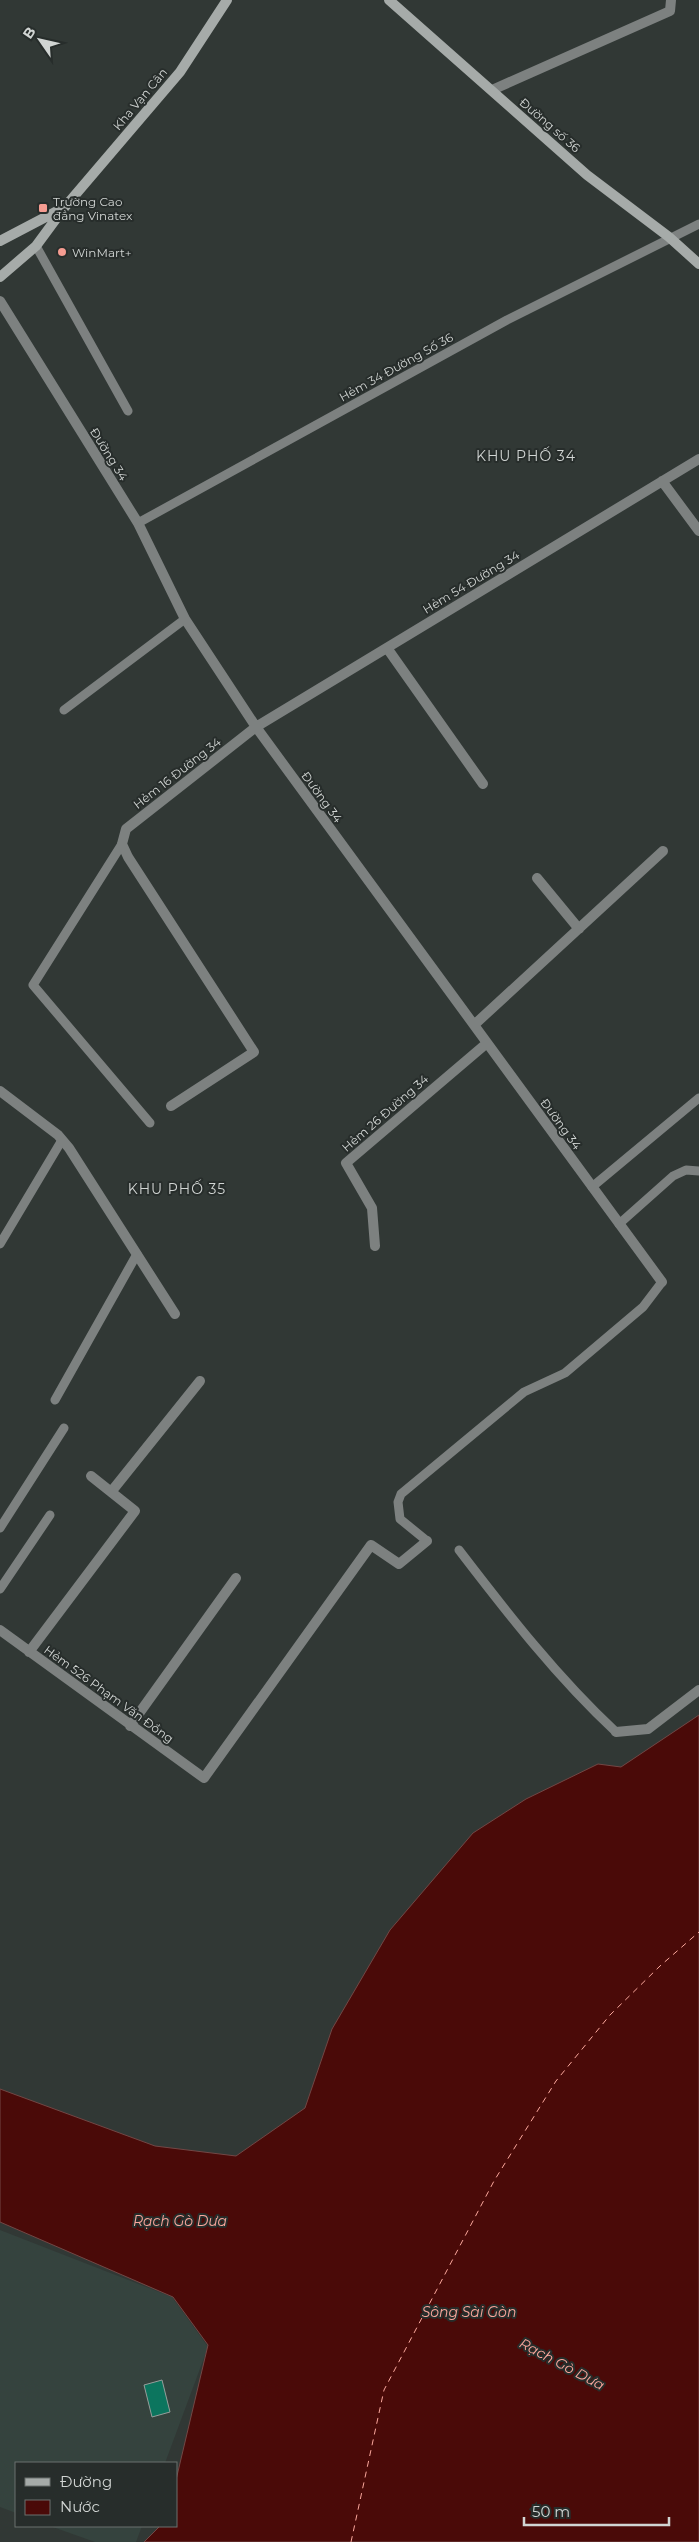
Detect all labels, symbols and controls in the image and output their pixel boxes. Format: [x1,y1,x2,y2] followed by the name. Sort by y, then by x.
[15,15,65,65] north arrow
[19,23,40,42] text: B
[110,65,170,133] street label: Kha Vạn Cân
[517,95,583,155] street label: Đường số 36
[53,194,133,223] place label: Trường Cao đẳng Vinatex
[37,202,49,214] marker: Trường Cao đẳng Vinatex
[72,245,132,260] place label: WinMart+
[56,246,68,258] marker: WinMart+
[337,329,455,405] street label: Hẻm 34 Đường Số 36
[87,425,131,483] street label: Đường 34
[476,446,576,465] district label: KHU PHỐ 34
[420,547,522,617] street label: Hẻm 54 Đường 34
[130,734,224,812] street label: Hẻm 16 Đường 34
[298,768,346,826] street label: Đường 34
[339,1071,431,1155] street label: Hẻm 26 Đường 34
[537,1095,585,1153] street label: Đường 34
[128,1179,226,1198] district label: KHU PHỐ 35
[41,1642,177,1746] street label: Hẻm 526 Phạm Văn Đồng
[133,2212,227,2230] water label: Rạch Gò Dưa
[422,2303,516,2321] water label: Sông Sài Gòn
[516,2334,608,2394] water label: Rạch Gò Dưa
[15,2462,178,2527] legend
[60,2472,112,2491] text: Đường
[524,2494,669,2526] scale bar
[60,2497,100,2516] text: Nước
[532,2502,570,2521] text: 50 m

